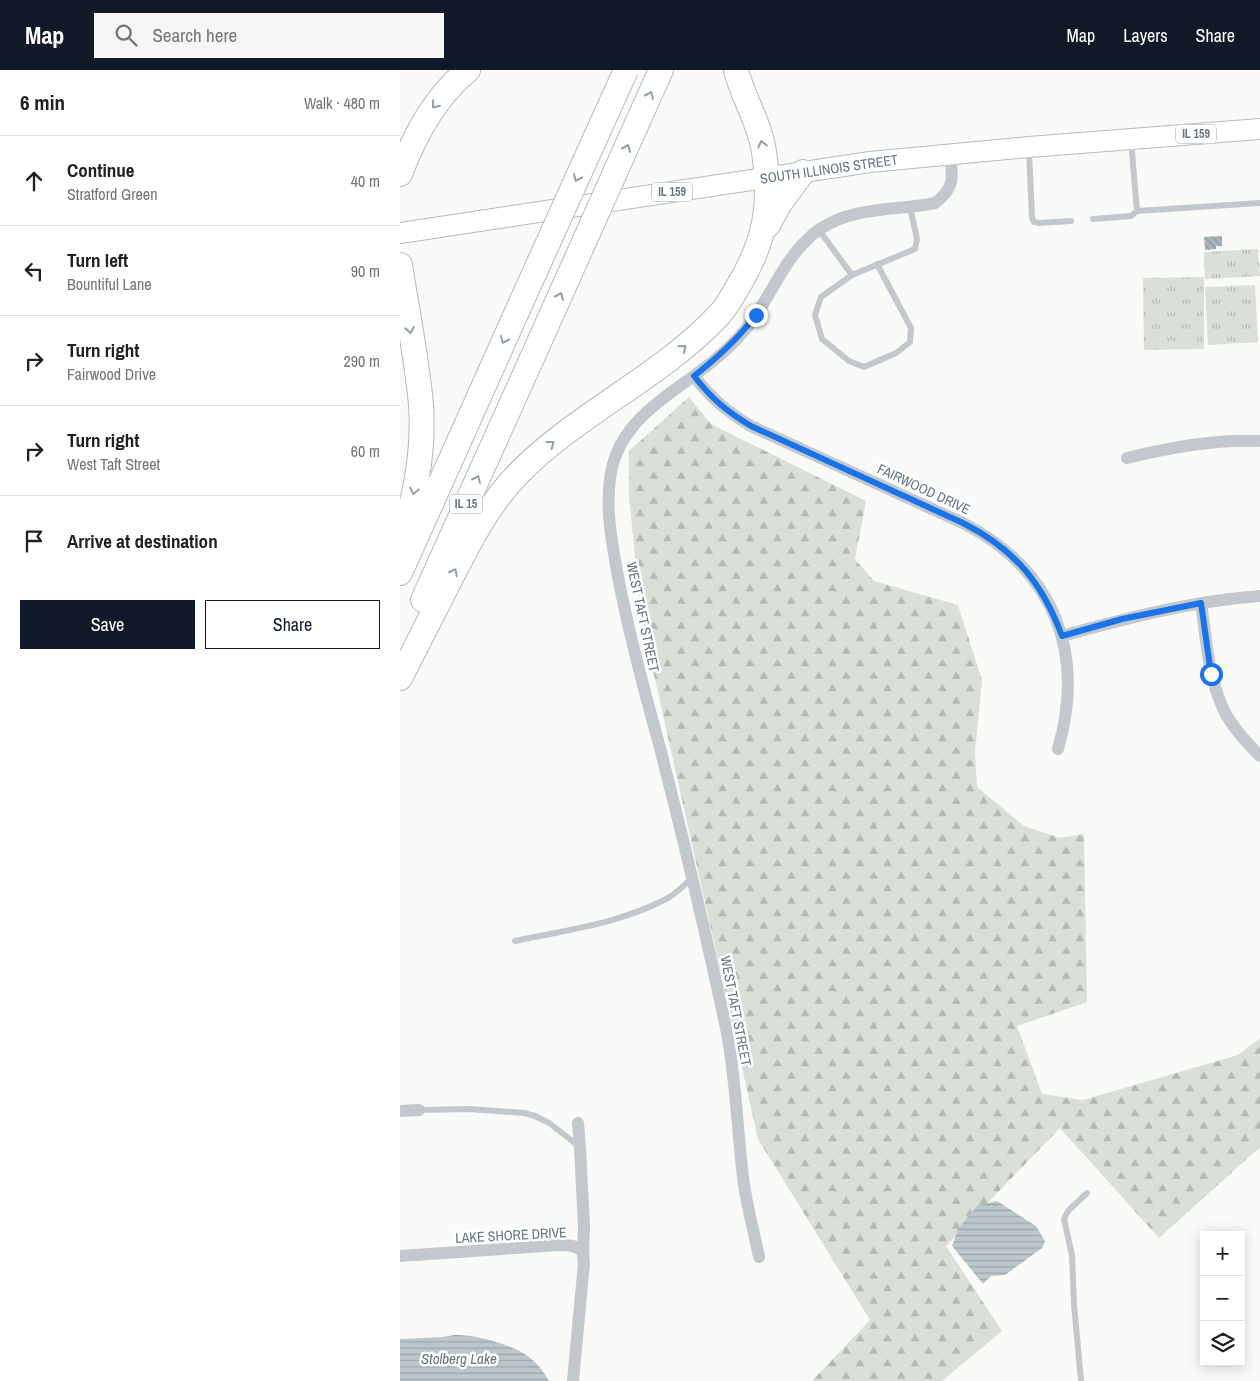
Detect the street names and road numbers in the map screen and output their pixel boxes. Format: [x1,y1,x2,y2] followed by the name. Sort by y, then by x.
[1176,124,1216,144] road number: IL 159
[759,150,899,188] street label: SOUTH ILLINOIS STREET
[652,182,692,202] road number: IL 159
[875,460,973,518] street label: FAIRWOOD DRIVE
[450,494,482,514] road number: IL 15
[623,560,663,674] street label: WEST TAFT STREET
[716,954,756,1068] street label: WEST TAFT STREET
[455,1223,567,1247] street label: LAKE SHORE DRIVE

